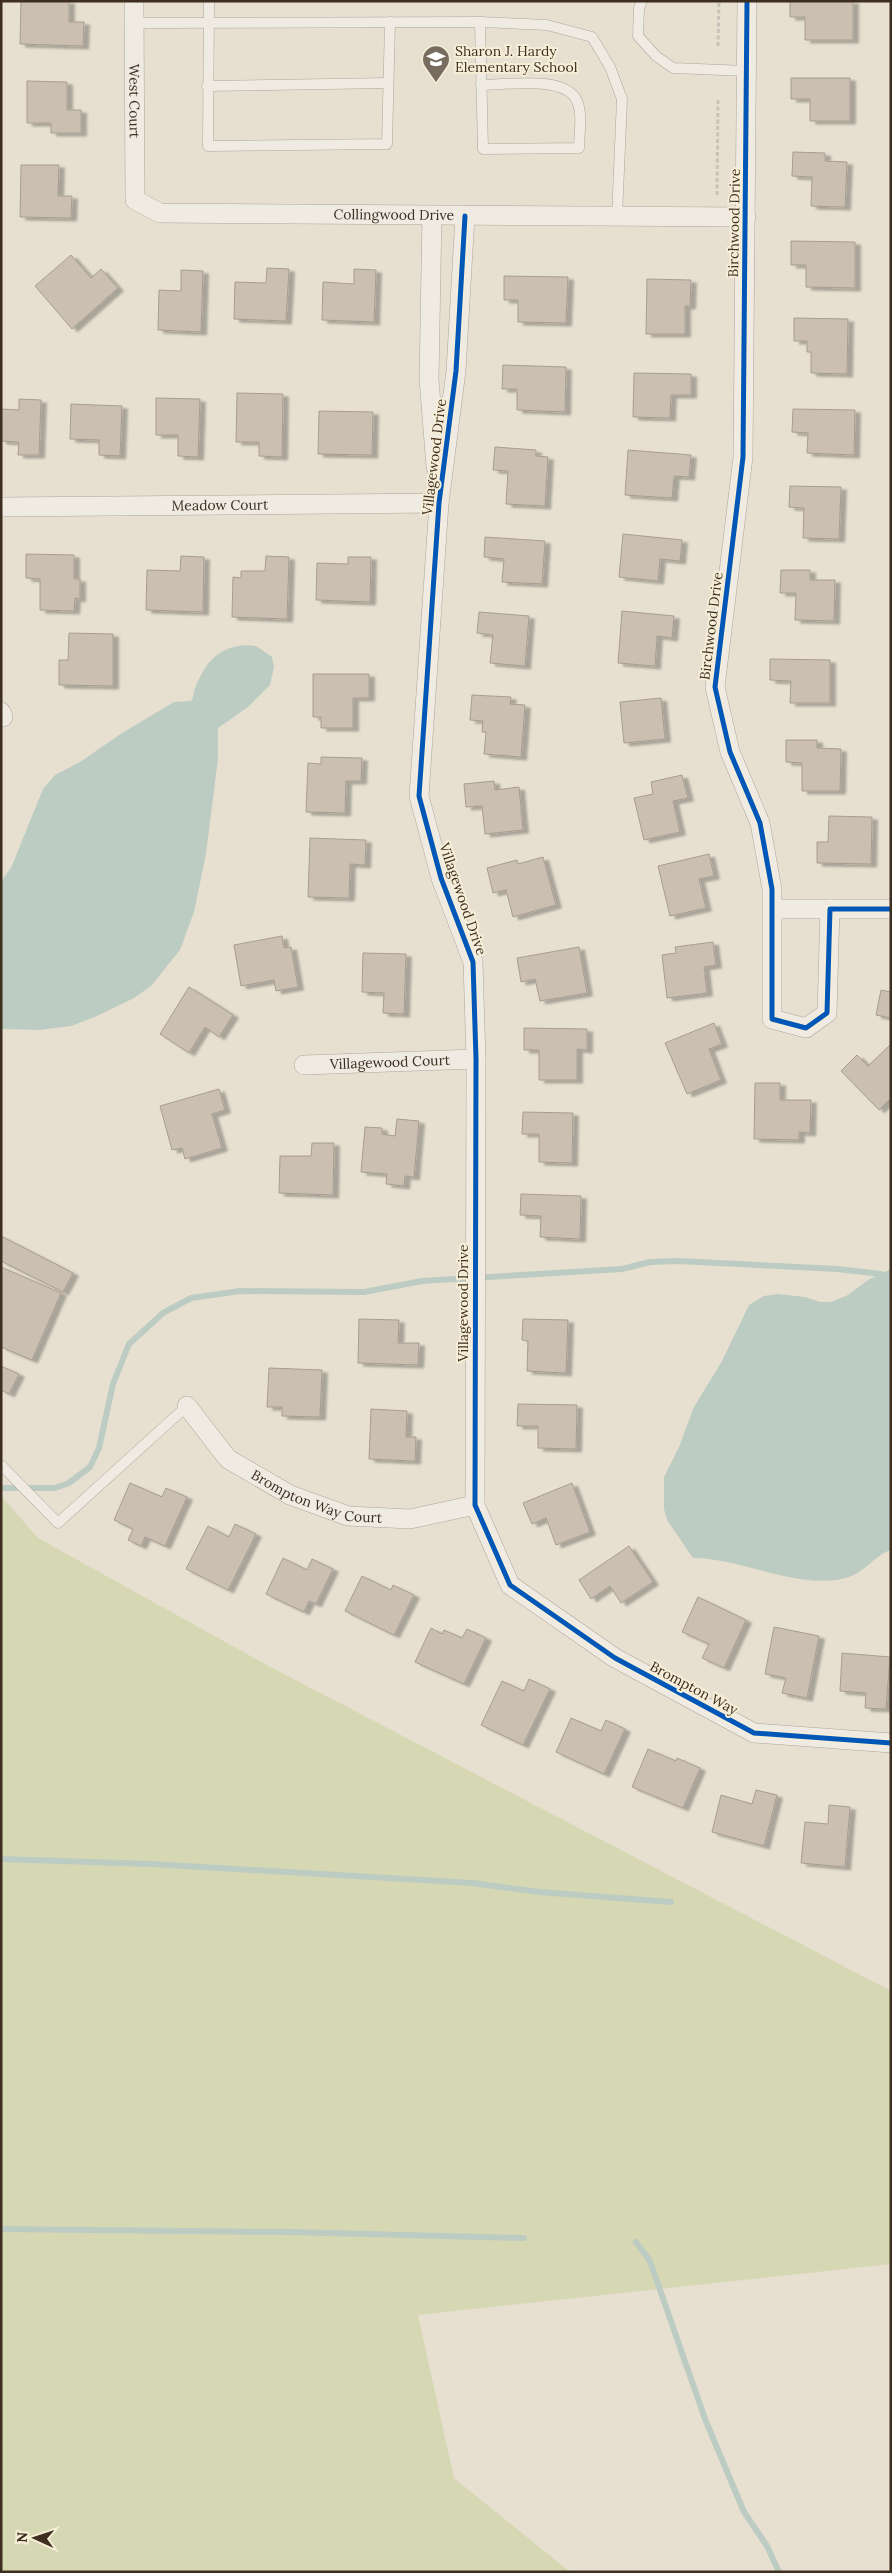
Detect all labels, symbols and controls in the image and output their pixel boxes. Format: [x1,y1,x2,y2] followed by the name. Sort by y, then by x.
[455,42,578,76] place label: Sharon J. Hardy Elementary School
[421,44,451,83] school or university icon: Sharon J. Hardy Elementary School
[125,64,144,139] street label: West Court
[724,168,744,278] street label: Birchwood Drive
[334,205,455,224] street label: Collingwood Drive
[418,397,450,517] street label: Villagewood Drive
[171,496,269,514] street label: Meadow Court
[695,571,727,681] street label: Birchwood Drive
[435,840,491,958] street label: Villagewood Drive
[328,1051,451,1073] street label: Villagewood Court
[454,1244,472,1363] street label: Villagewood Drive
[248,1466,383,1527] street label: Brompton Way Court
[647,1657,742,1719] street label: Brompton Way
[10,2513,60,2563] north arrow
[13,2531,31,2543] text: N

